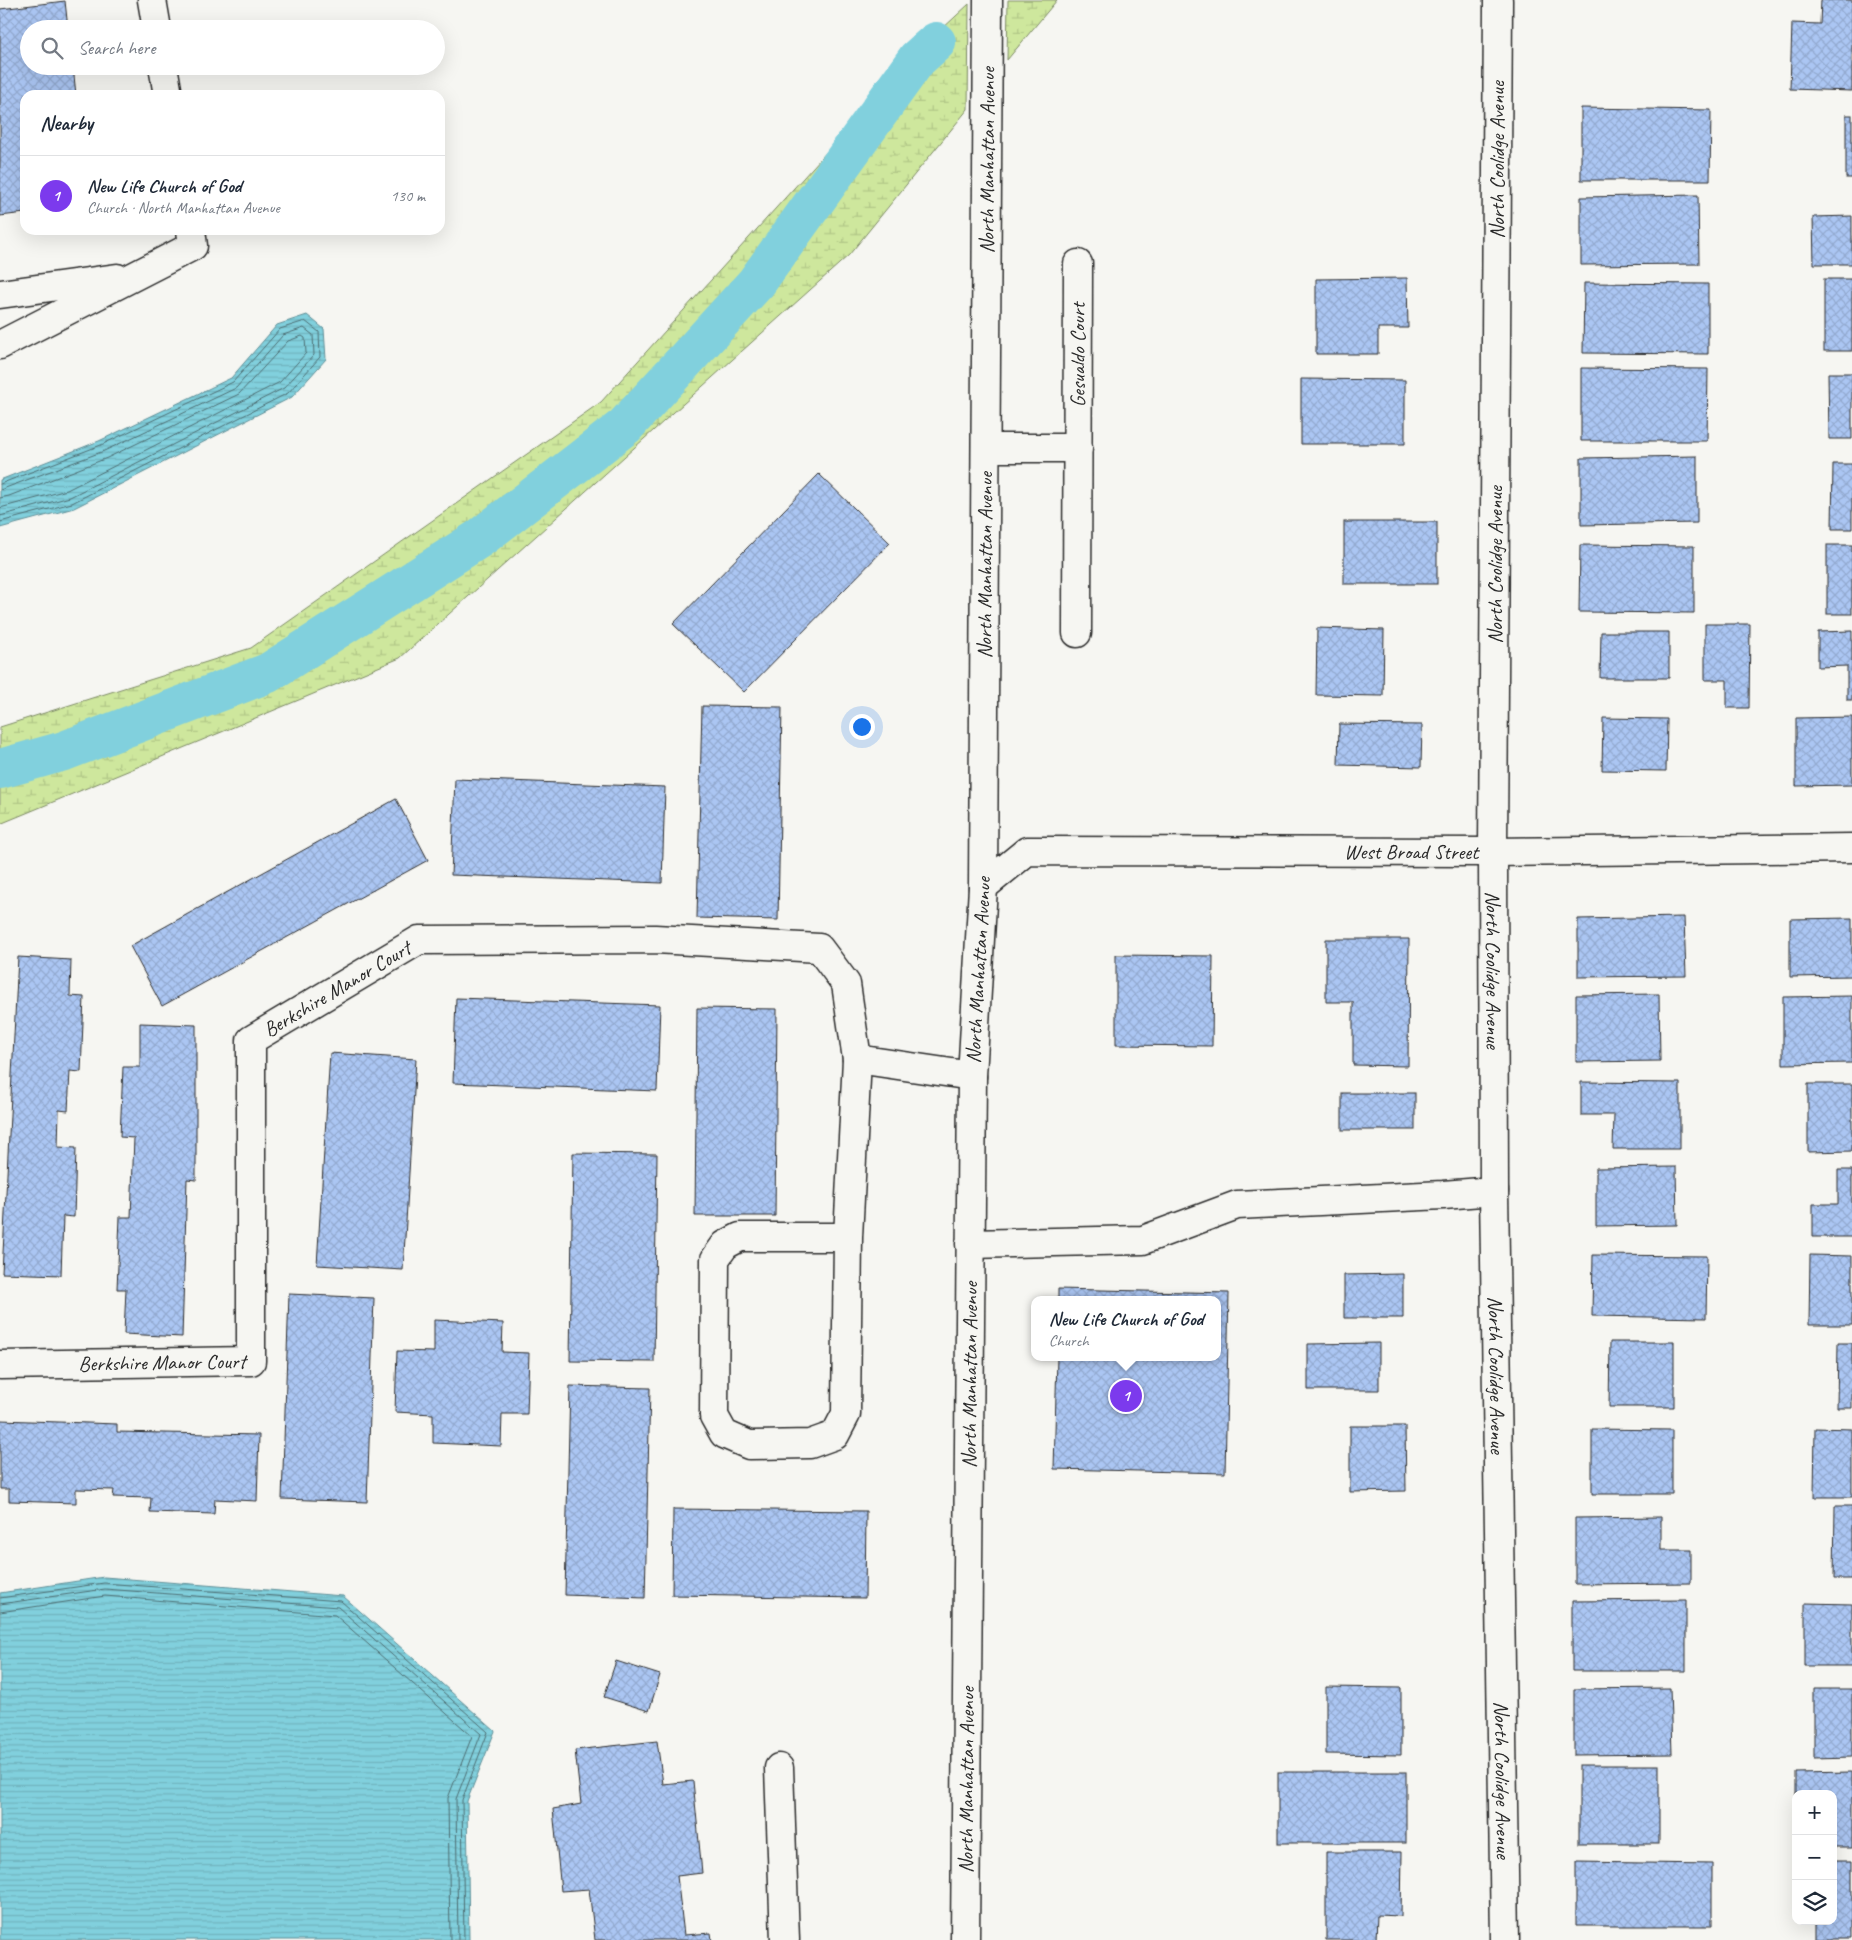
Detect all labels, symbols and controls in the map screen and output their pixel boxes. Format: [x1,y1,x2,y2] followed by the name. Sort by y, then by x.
[20,20,445,75] search box
[38,34,66,62] icon: search
[78,36,155,60] text: Search here
[974,65,1001,254] street label: North Manhattan Avenue
[1484,80,1510,239] street label: North Coolidge Avenue
[40,110,93,136] text: Nearby
[87,174,242,198] text: New Life Church of God
[52,186,60,206] text: 1
[391,186,425,206] text: 130 m
[87,198,280,218] text: Church · North Manhattan Avenue
[1065,301,1091,407] street label: Gesualdo Court
[971,470,998,659] street label: North Manhattan Avenue
[1482,485,1508,644] street label: North Coolidge Avenue
[849,714,875,740] your location
[1344,839,1480,865] street label: West Broad Street
[960,875,996,1064] street label: North Manhattan Avenue
[1480,891,1507,1050] street label: North Coolidge Avenue
[258,933,418,1043] street label: Berkshire Manor Court
[956,1280,983,1468] street label: North Manhattan Avenue
[1031,1296,1221,1361] popup
[1483,1296,1511,1455] street label: North Coolidge Avenue
[1049,1307,1203,1331] text: New Life Church of God
[1049,1331,1089,1351] text: Church
[78,1348,249,1377] street label: Berkshire Manor Court
[1110,1377,1142,1415] pin: 1
[953,1685,980,1873] street label: North Manhattan Avenue
[1488,1701,1517,1860] street label: North Coolidge Avenue
[1792,1790,1837,1925] map controls
[1792,1790,1837,1835] button: +
[1792,1835,1837,1880] button: −
[1792,1880,1837,1925] button: layers

